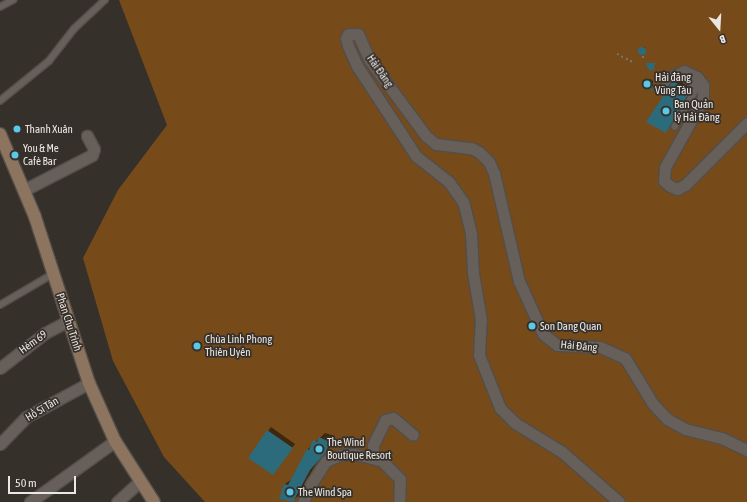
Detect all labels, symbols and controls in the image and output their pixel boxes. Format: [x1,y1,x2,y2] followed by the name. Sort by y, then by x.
[699,8,739,48] north arrow
[718,33,727,46] text: B
[364,52,396,90] street label: Hải Đăng
[655,71,692,97] place label: Hải đăng Vũng Tàu
[642,79,652,89] marker: Hải đăng Vũng Tàu
[674,98,720,124] place label: Ban Quản lý Hải Đăng
[661,106,671,116] marker: Ban Quản lý Hải Đăng
[25,122,73,136] place label: Thanh Xuân
[12,124,22,134] marker: Thanh Xuân
[23,142,59,168] place label: You & Me Cafè Bar
[10,150,20,160] marker: You & Me Cafè Bar
[53,291,85,353] street label: Phan Chu Trinh
[540,319,602,333] place label: Son Dang Quan
[527,321,537,331] marker: Son Dang Quan
[17,328,49,356] street label: Hẻm 69
[205,333,272,359] place label: Chùa Linh Phong Thiên Uyên
[560,338,598,354] street label: Hải Đăng
[192,341,202,351] marker: Chùa Linh Phong Thiên Uyên
[23,394,61,424] street label: Hồ Sĩ Tân
[327,436,391,462] place label: The Wind Boutique Resort
[314,444,324,454] marker: The Wind Boutique Resort
[10,468,78,494] scale bar
[15,476,37,490] text: 50 m
[298,485,352,499] place label: The Wind Spa
[285,487,295,497] marker: The Wind Spa

